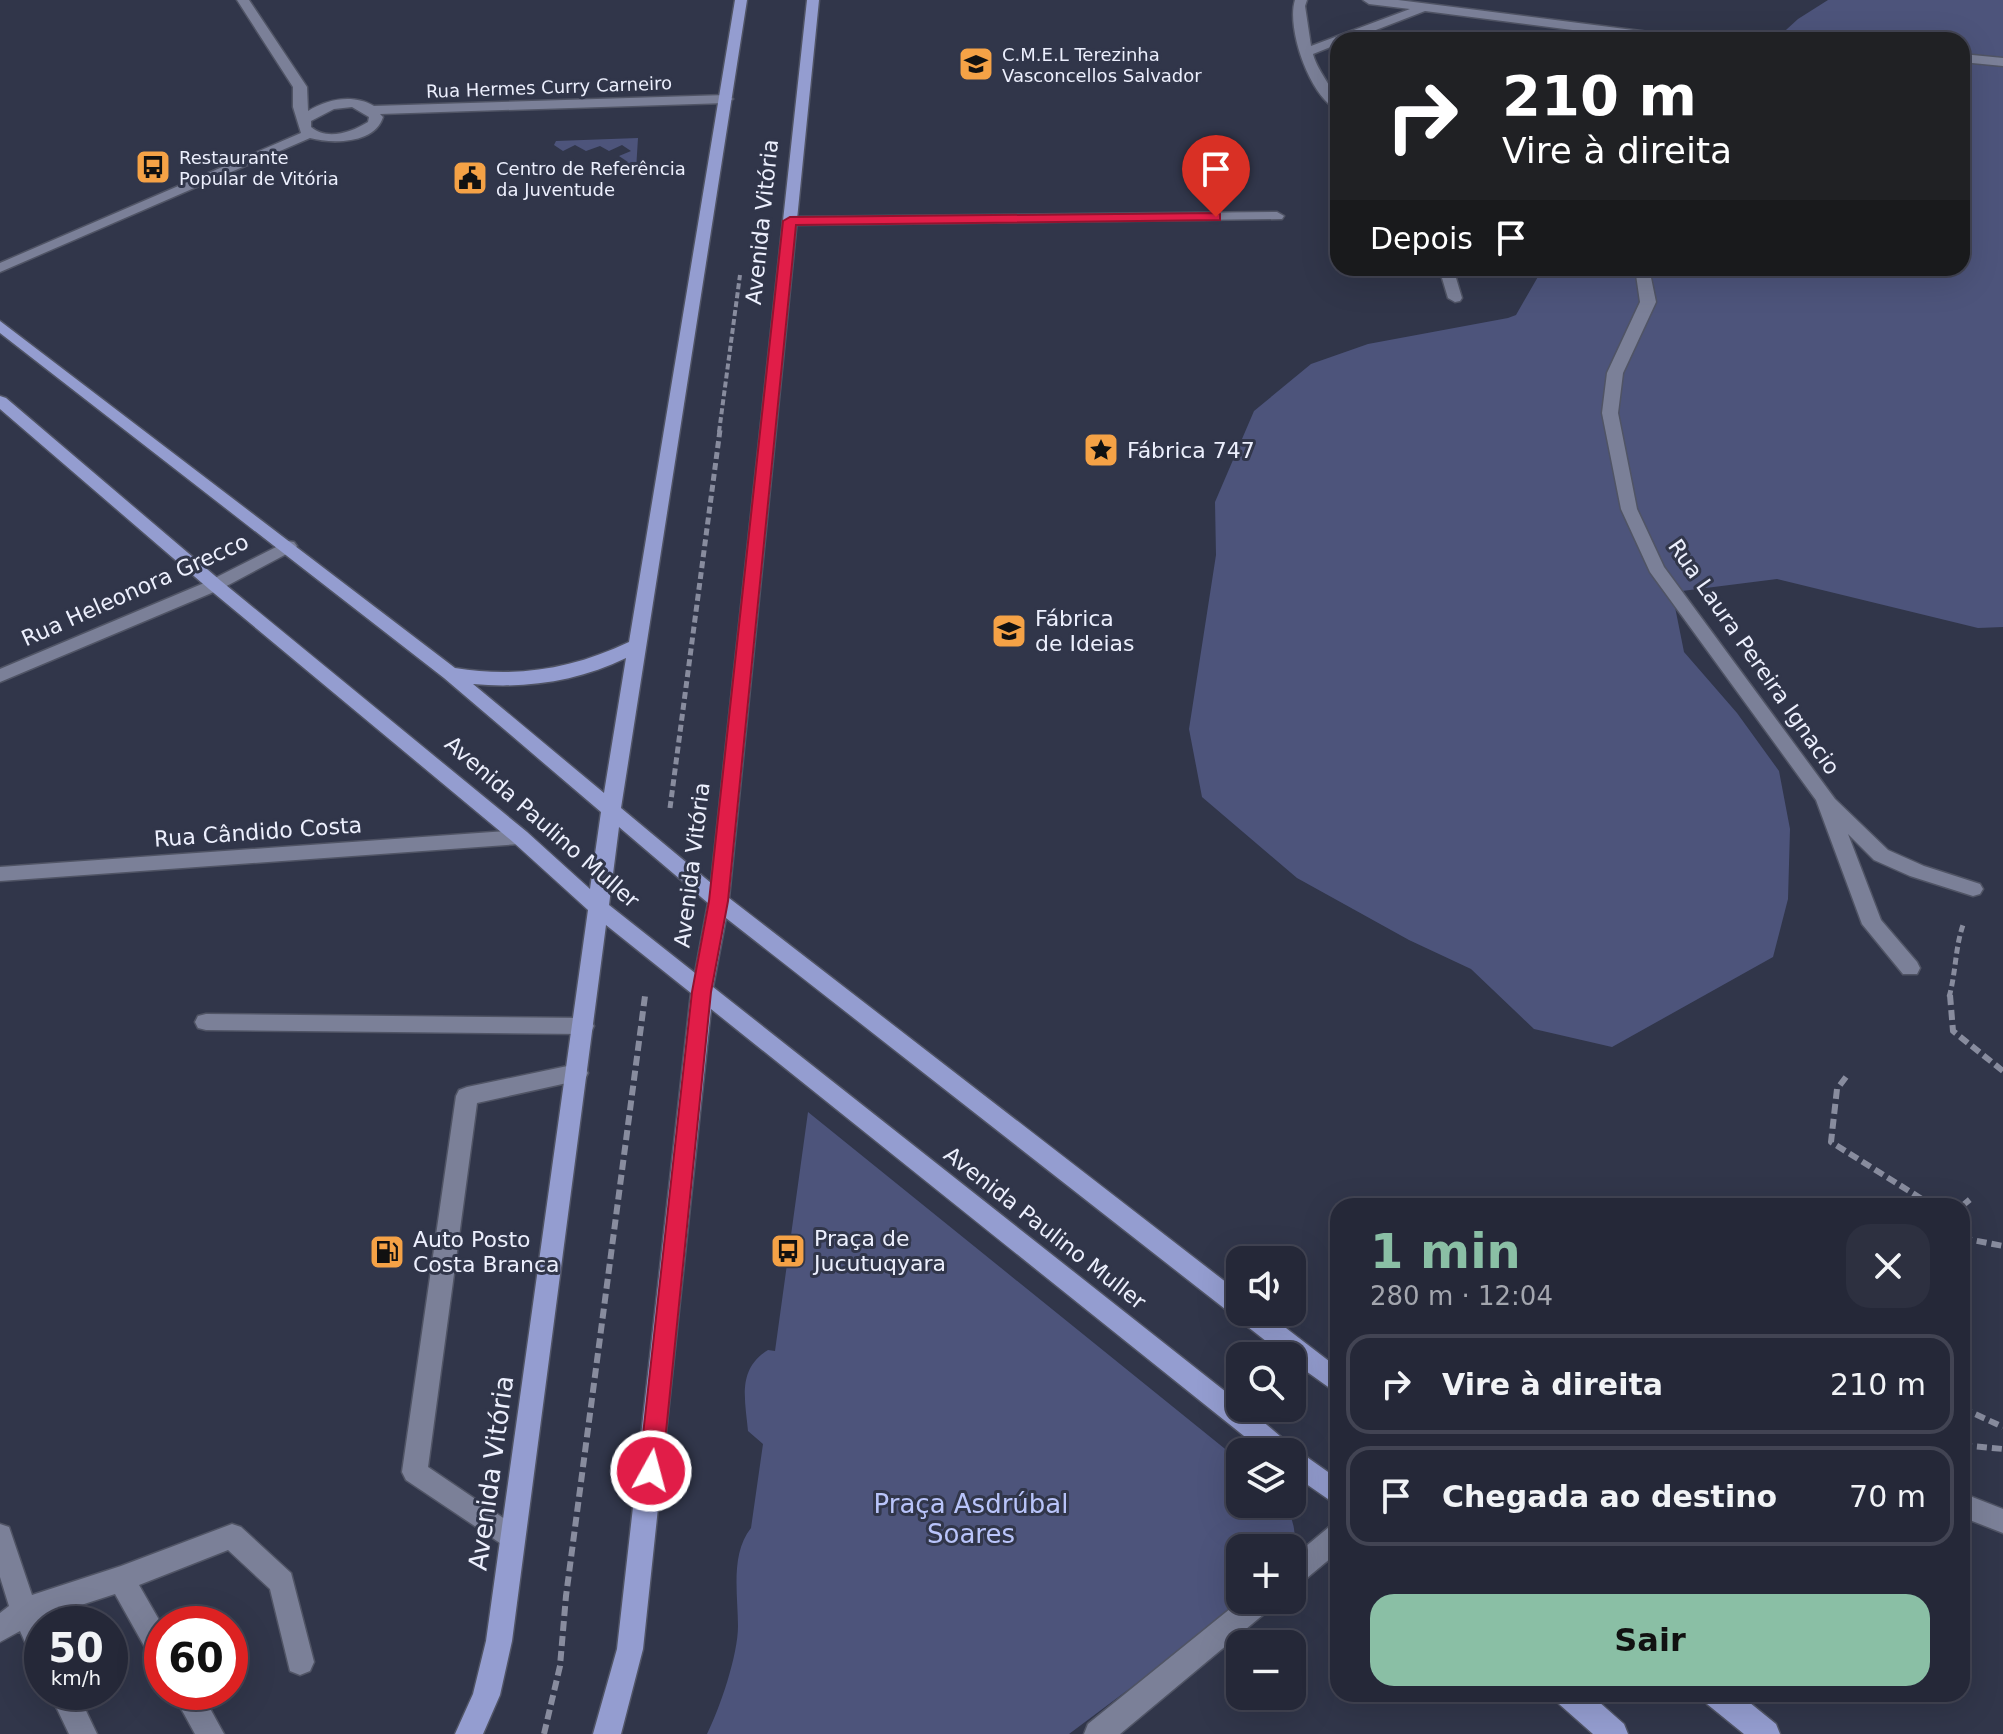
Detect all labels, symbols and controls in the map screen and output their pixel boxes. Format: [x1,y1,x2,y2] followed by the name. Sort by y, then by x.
[1002,44,1202,86] place label: C.M.E.L Terezinha Vasconcellos Salvador
[957,45,995,83] school or university icon: C.M.E.L Terezinha Vasconcellos Salvador
[1502,63,1697,128] text: 210 m
[1370,64,1474,168] icon: right
[426,72,672,102] street label: Rua Hermes Curry Carneiro
[1502,130,1732,171] text: Vire à direita
[1182,135,1250,217] pin
[741,138,783,306] street label: Avenida Vitória
[179,147,339,189] place label: Restaurante Popular de Vitória
[1194,147,1238,191] icon: arrive
[134,148,172,186] bus stop icon: Restaurante Popular de Vitória
[496,158,686,200] place label: Centro de Referência da Juventude
[451,159,489,197] public building icon: Centro de Referência da Juventude
[1489,216,1533,260] icon: arrive
[1370,221,1473,256] text: Depois
[1082,431,1120,469] place icon: Fábrica 747
[1127,438,1255,463] place label: Fábrica 747
[18,529,252,651] street label: Rua Heleonora Grecco
[1663,535,1845,779] street label: Rua Laura Pereira Ignacio
[1035,606,1135,656] place label: Fábrica de Ideias
[990,612,1028,650] school or university icon: Fábrica de Ideias
[440,731,645,914] street label: Avenida Paulino Muller
[669,781,715,949] street label: Avenida Vitória
[153,812,363,852] street label: Rua Cândido Costa
[939,1142,1151,1315] street label: Avenida Paulino Muller
[1370,1223,1521,1279] text: 1 min
[1846,1224,1930,1308] button: close
[812,1226,946,1276] place label: Praça de Jucutuqyara
[413,1227,560,1277] place label: Auto Posto Costa Branca
[769,1232,807,1270] bus stop icon: Praça de Jucutuqyara
[368,1233,406,1271] fuel station icon: Auto Posto Costa Branca
[1226,1246,1306,1710] map controls
[1226,1246,1306,1326] button: sound
[1370,1281,1553,1311] text: 280 m · 12:04
[1226,1342,1306,1422] button: search
[1374,1362,1418,1406] icon: right
[1442,1367,1663,1402] text: Vire à direita
[1830,1367,1926,1402] text: 210 m
[462,1374,520,1572] street label: Avenida Vitória
[609,1429,693,1513] position arrow
[1226,1438,1306,1518] button: layers
[1374,1474,1418,1518] icon: arrive
[1442,1479,1777,1514] text: Chegada ao destino
[1849,1479,1926,1514] text: 70 m
[874,1489,1069,1549] park label: Praça Asdrúbal Soares
[1226,1534,1306,1614] button: +
[1370,1594,1930,1686] button: Sair
[144,1606,248,1710] speed limit sign: 60
[48,1625,104,1671] text: 50
[1226,1630,1306,1710] button: −
[51,1666,101,1690] text: km/h

